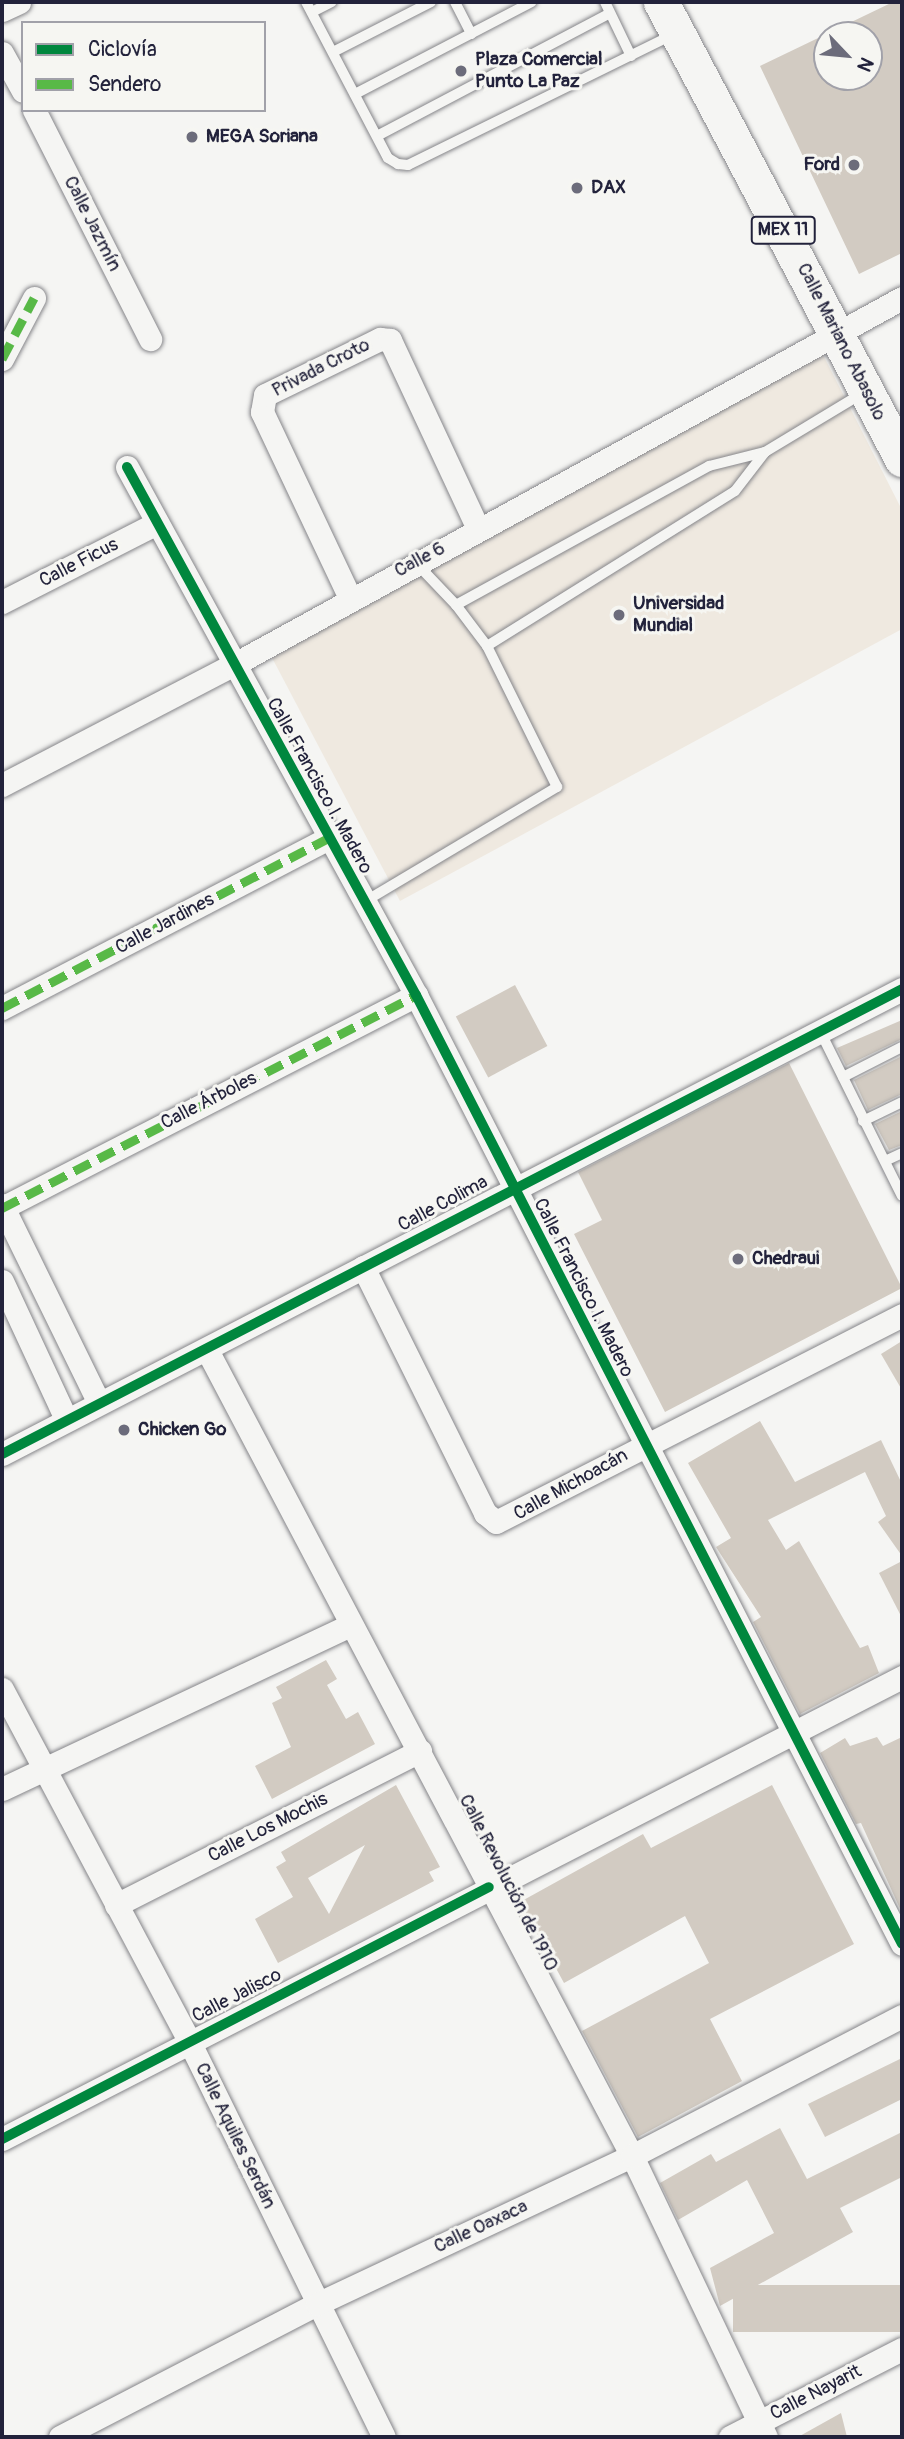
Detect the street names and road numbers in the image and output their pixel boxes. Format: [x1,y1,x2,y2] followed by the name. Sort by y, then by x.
[58,173,126,275] street label: Calle Jazmín
[750,215,816,244] road number: MEX 11
[791,260,891,424] street label: Calle Mariano Abasolo
[268,334,374,402] street label: Privada Croto
[36,533,122,593] street label: Calle Ficus
[391,537,449,583] street label: Calle 6
[261,694,377,878] street label: Calle Francisco I. Madero
[112,888,218,960] street label: Calle Jardines
[157,1067,261,1135] street label: Calle Árboles
[394,1171,492,1237] street label: Calle Colima
[528,1195,638,1381] street label: Calle Francisco I. Madero
[510,1444,632,1526] street label: Calle Michoacán
[204,1788,332,1868] street label: Calle Los Mochis
[454,1791,562,1975] street label: Calle Revolución de 1910
[188,1964,286,2028] street label: Calle Jalisco
[190,2059,280,2213] street label: Calle Aquiles Serdán
[430,2195,532,2259] street label: Calle Oaxaca
[766,2360,866,2426] street label: Calle Nayarit

